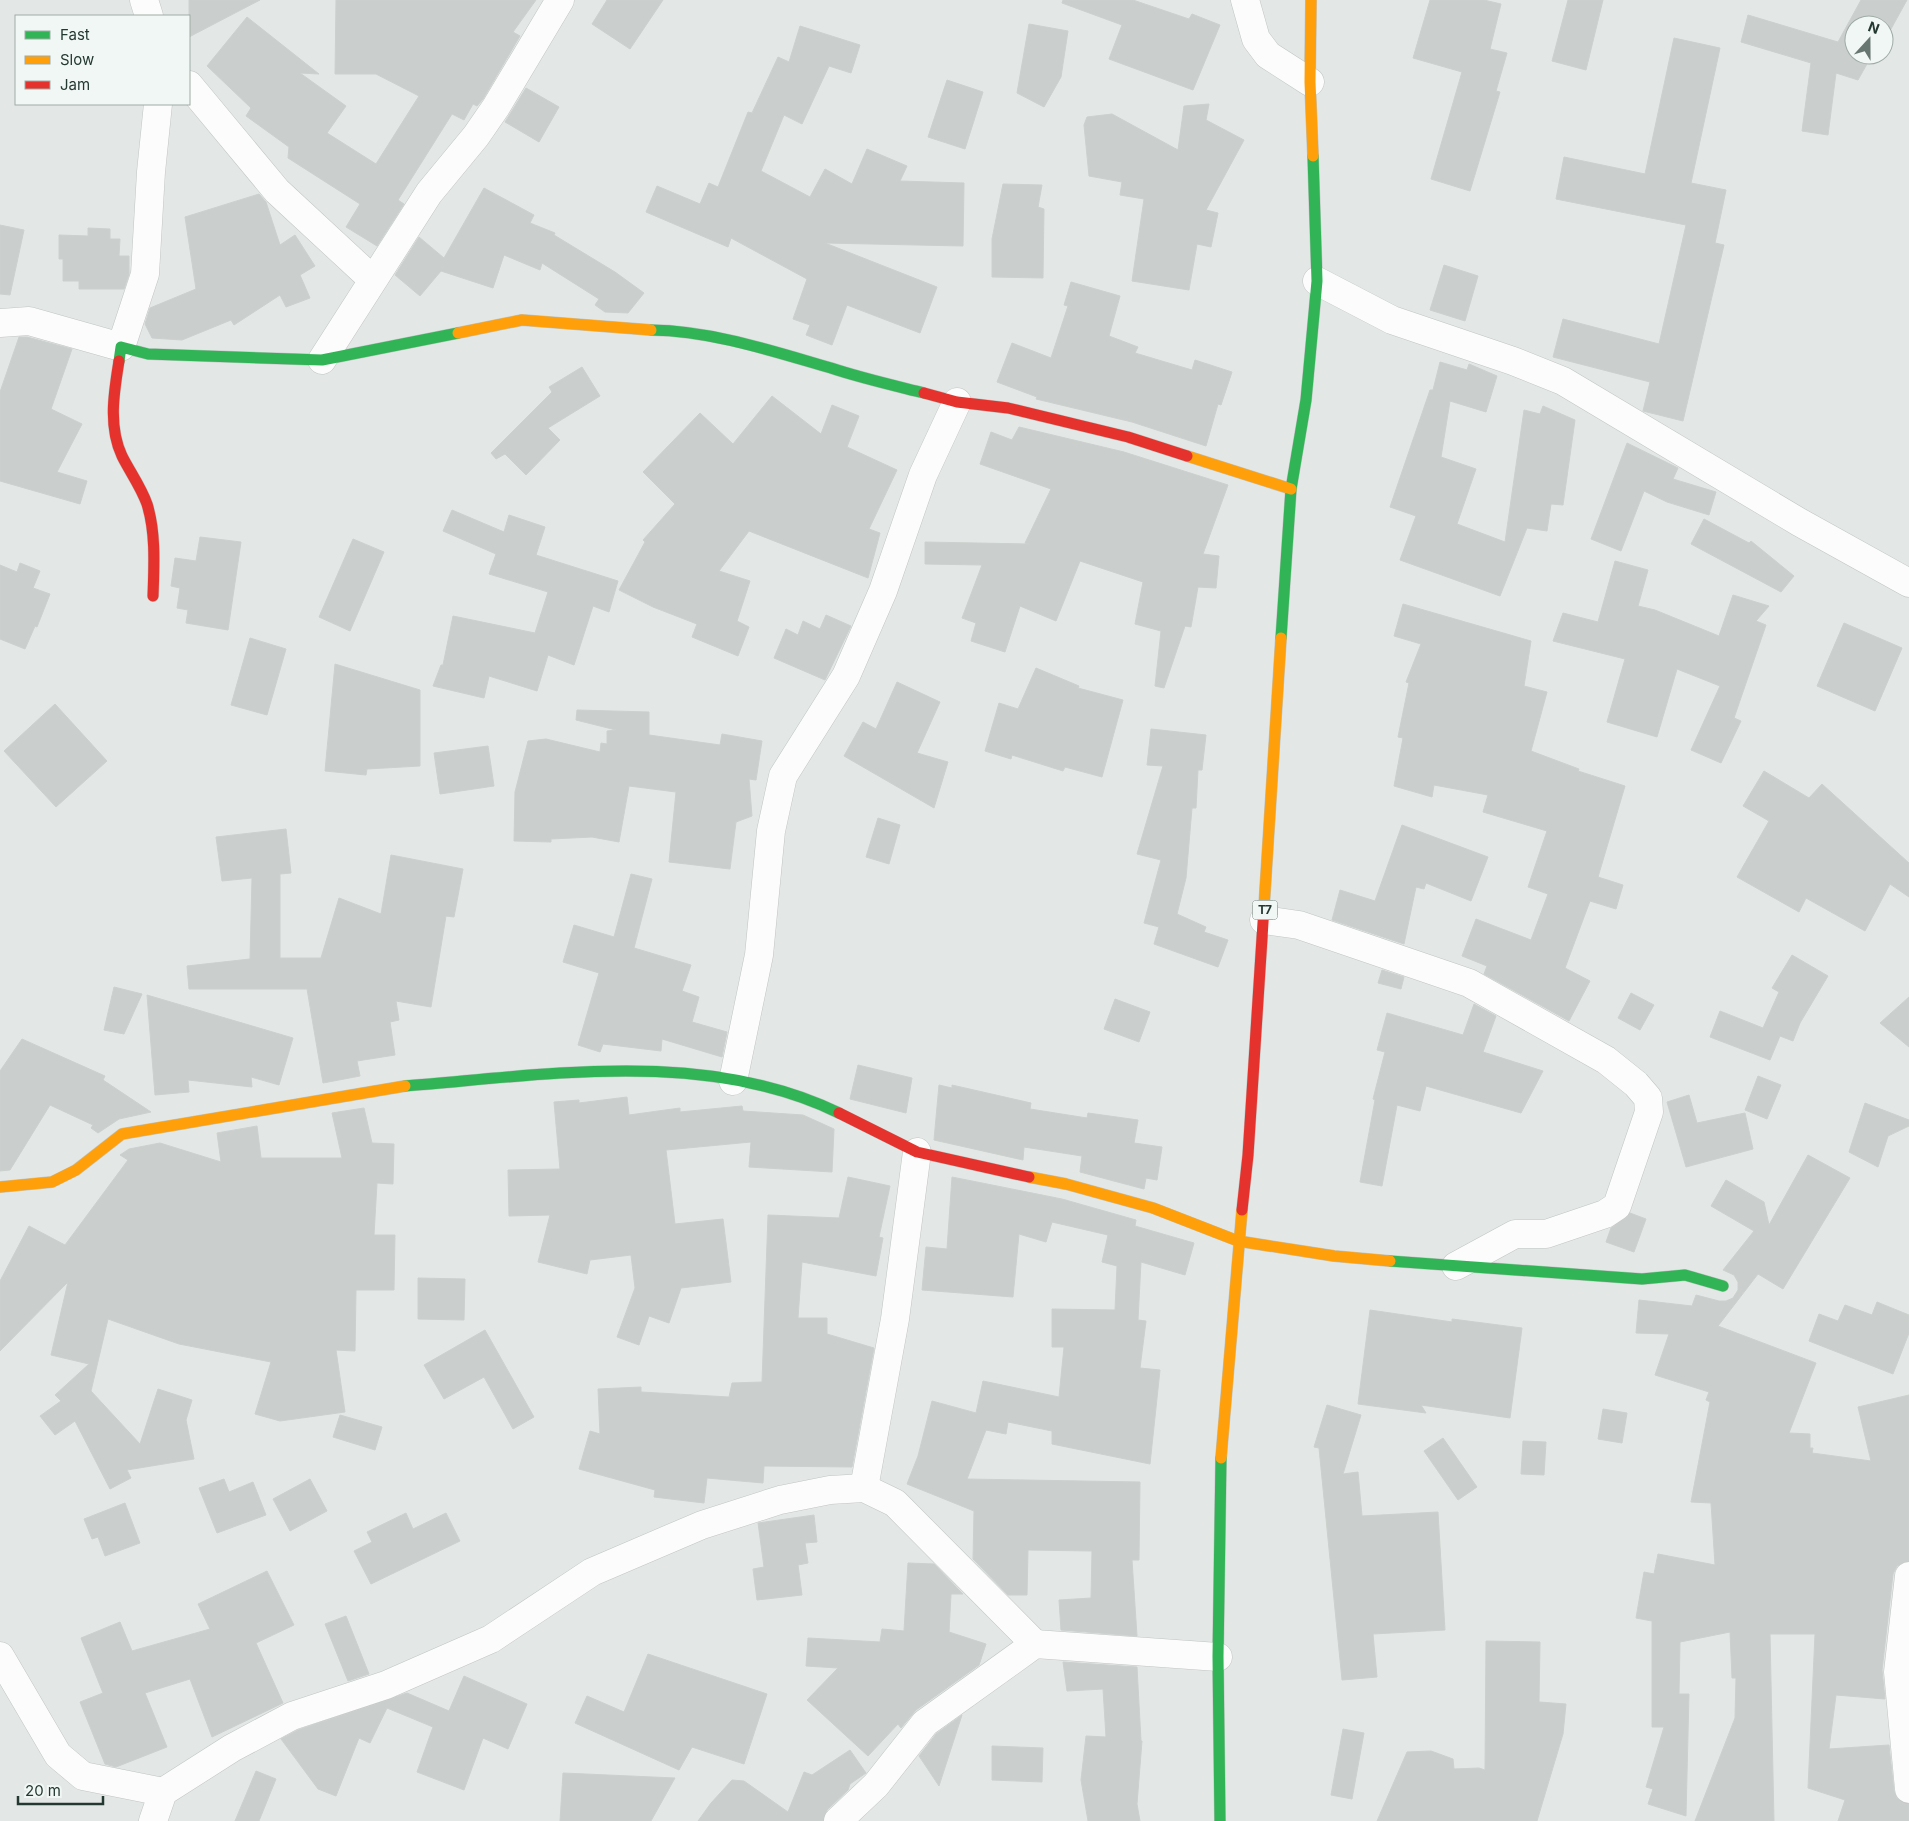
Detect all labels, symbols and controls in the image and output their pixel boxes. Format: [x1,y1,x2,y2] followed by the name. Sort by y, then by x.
[15,15,190,105] legend
[1844,15,1894,65] north arrow
[1866,18,1882,37] text: N
[60,25,90,44] text: Fast
[60,50,94,69] text: Slow
[60,75,90,94] text: Jam
[1252,900,1278,920] road number: T7
[18,1774,102,1806] scale bar
[25,1781,61,1800] text: 20 m

